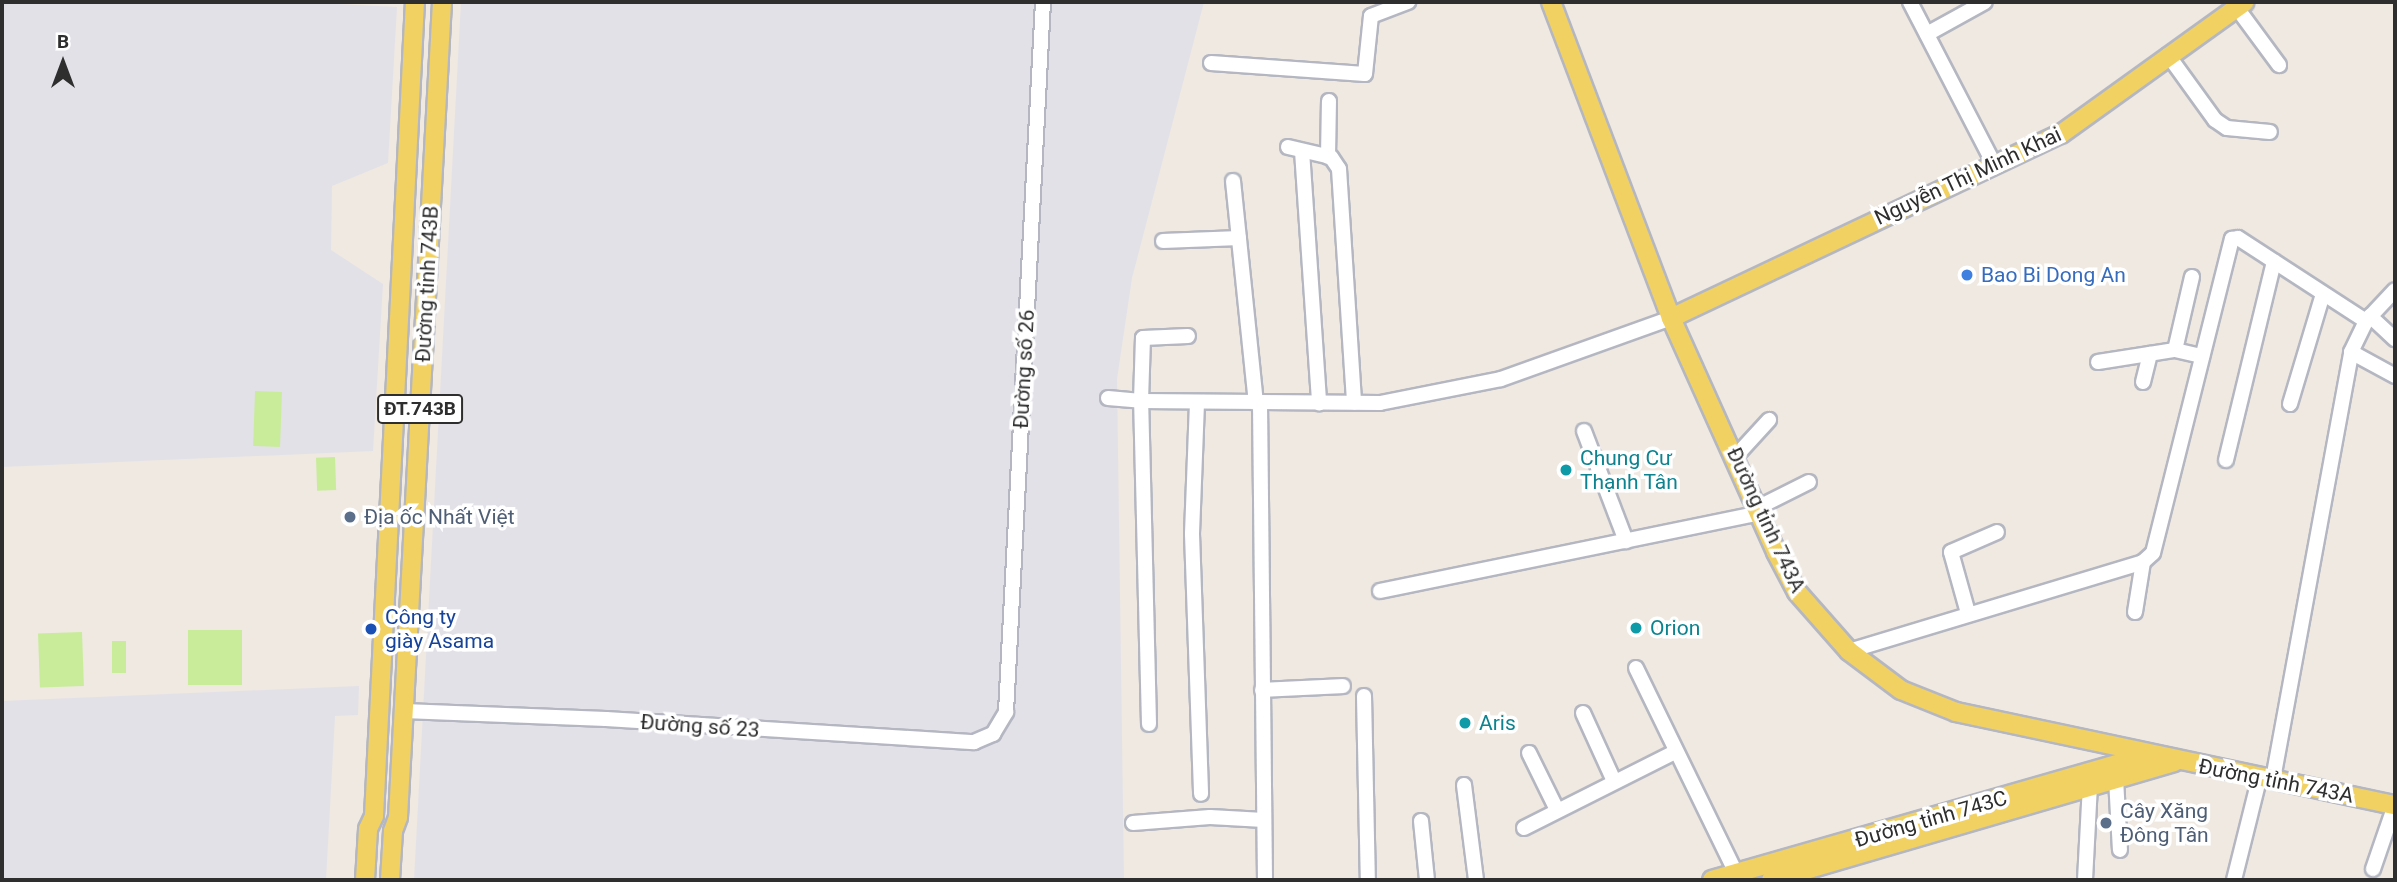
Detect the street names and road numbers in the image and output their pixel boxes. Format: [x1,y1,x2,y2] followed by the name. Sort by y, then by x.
[1870,122,2066,230] street label: Nguyễn Thị Minh Khai
[410,205,444,363] street label: Đường tỉnh 743B
[1008,309,1040,429] street label: Đường số 26
[376,394,464,424] road number: ĐT.743B
[1721,443,1811,597] street label: Đường tỉnh 743A
[640,709,760,743] street label: Đường số 23
[2196,754,2356,808] street label: Đường tỉnh 743A
[1852,785,2010,853] street label: Đường tỉnh 743C

